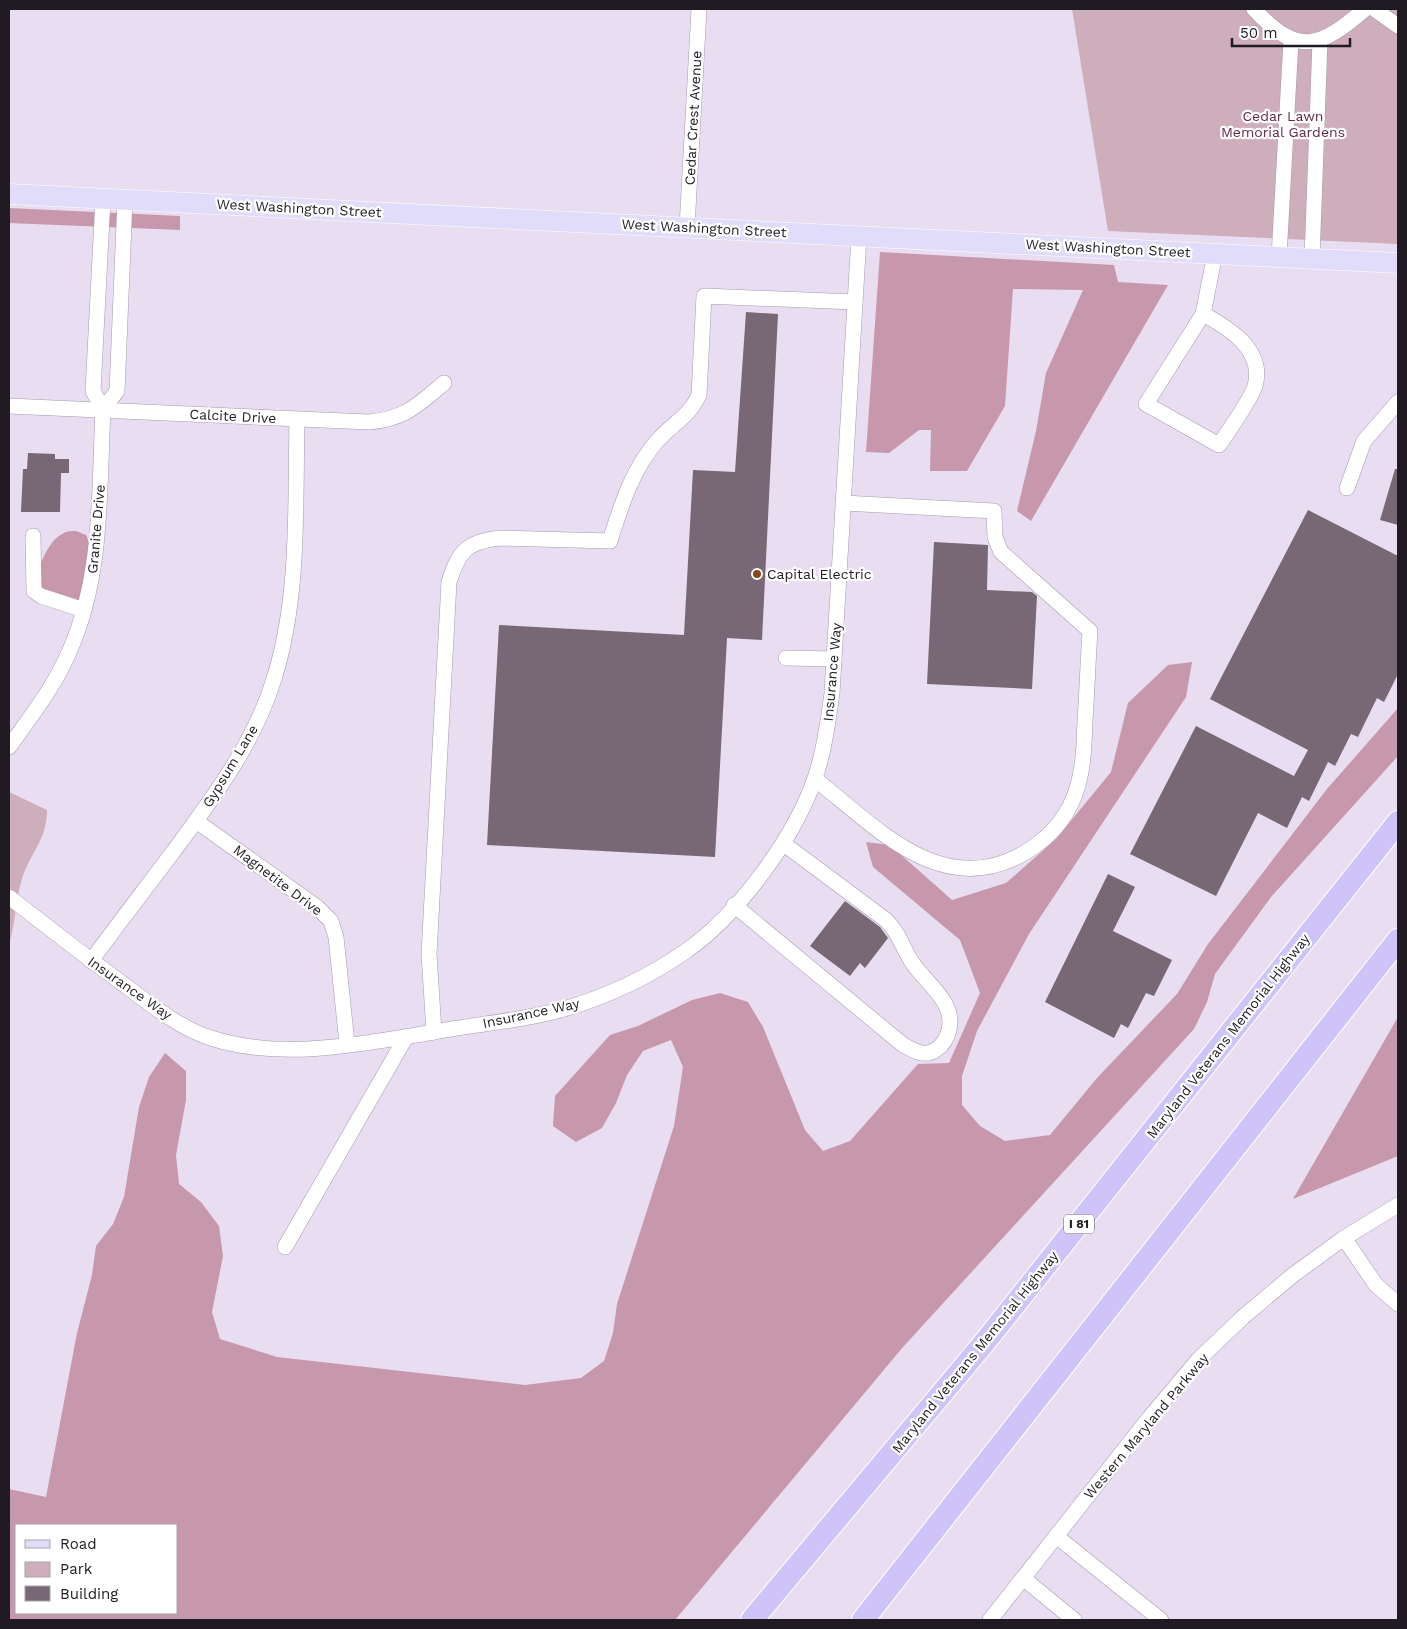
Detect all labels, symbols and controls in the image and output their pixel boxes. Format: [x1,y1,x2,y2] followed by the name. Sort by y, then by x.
[1232,15,1350,47] scale bar
[1240,24,1277,42] text: 50 m
[681,50,705,186] street label: Cedar Crest Avenue
[1221,108,1345,140] park label: Cedar Lawn Memorial Gardens
[216,196,382,220] street label: West Washington Street
[621,216,787,240] street label: West Washington Street
[1025,236,1191,260] street label: West Washington Street
[189,406,277,426] street label: Calcite Drive
[84,484,108,574] street label: Granite Drive
[767,566,872,582] place label: Capital Electric
[751,568,763,580] marker: Capital Electric
[820,621,844,722] street label: Insurance Way
[199,722,261,810] street label: Gypsum Lane
[230,841,326,919] street label: Magnetite Drive
[1143,930,1313,1141] street label: Maryland Veterans Memorial Highway
[85,953,176,1023] street label: Insurance Way
[481,995,582,1031] street label: Insurance Way
[1064,1214,1094,1234] road number: I 81
[889,1247,1062,1456] street label: Maryland Veterans Memorial Highway
[1080,1349,1212,1502] street label: Western Maryland Parkway
[15,1524,178,1614] legend
[60,1535,97,1553] text: Road
[60,1560,93,1578] text: Park
[60,1585,118,1603] text: Building

